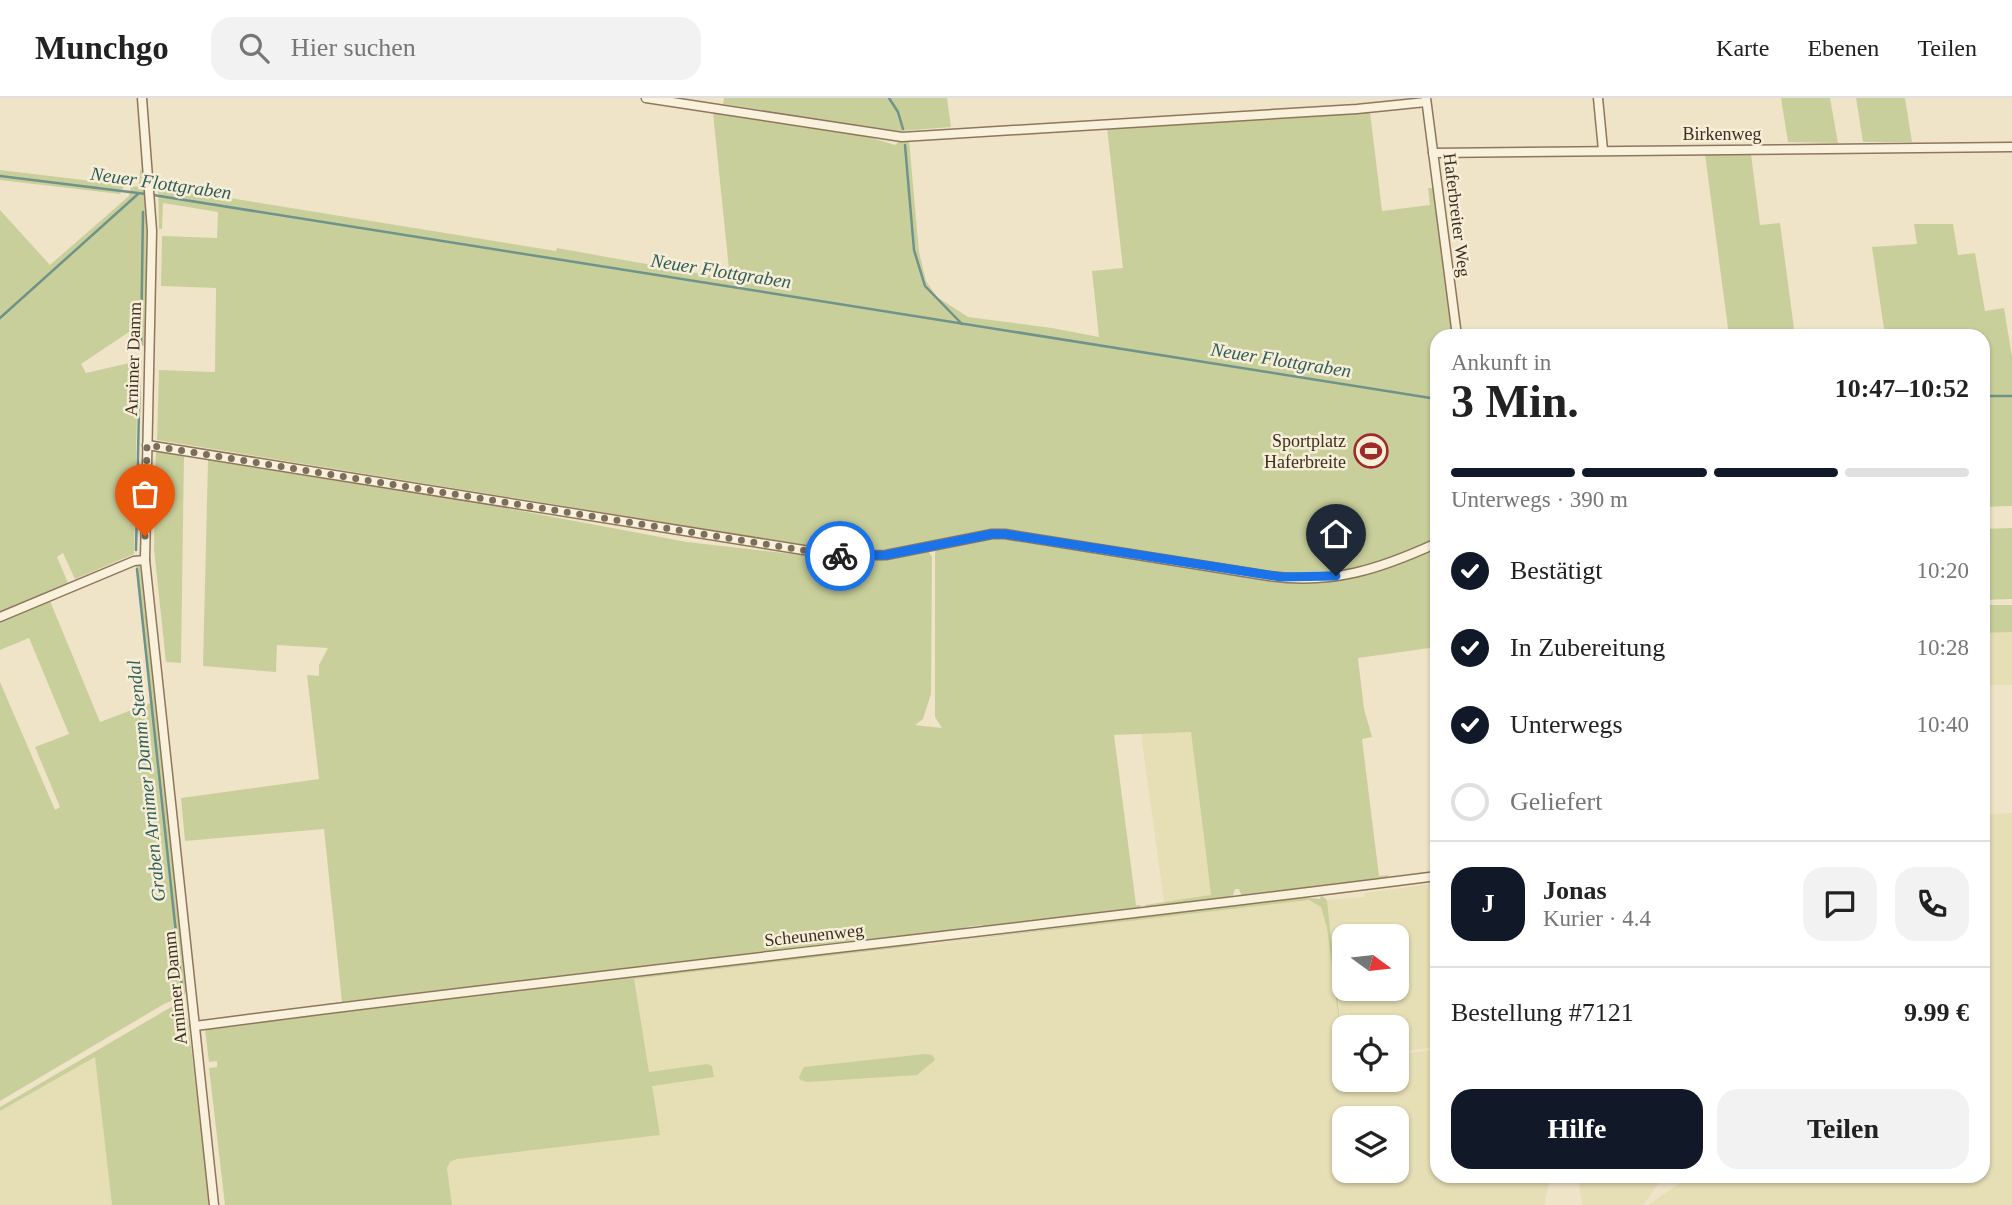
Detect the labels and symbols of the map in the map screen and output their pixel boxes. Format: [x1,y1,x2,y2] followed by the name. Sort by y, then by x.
[1683,124,1761,144] street label: Birkenweg
[1439,152,1475,278] street label: Haferbreiter Weg
[88,163,233,203] water label: Neuer Flottgraben
[648,249,793,292] water label: Neuer Flottgraben
[121,301,145,417] street label: Arnimer Damm
[1208,338,1353,381] water label: Neuer Flottgraben
[1264,431,1346,472] place label: Sportplatz Haferbreite
[1352,432,1390,470] sports icon: Sportplatz Haferbreite
[115,464,175,536] pin
[1306,504,1366,576] pin
[805,521,875,591] courier
[123,659,169,903] water label: Graben Arnimer Damm Stendal
[763,920,865,950] street label: Scheunenweg
[1332,924,1409,1001] north arrow
[159,930,191,1046] street label: Arnimer Damm

